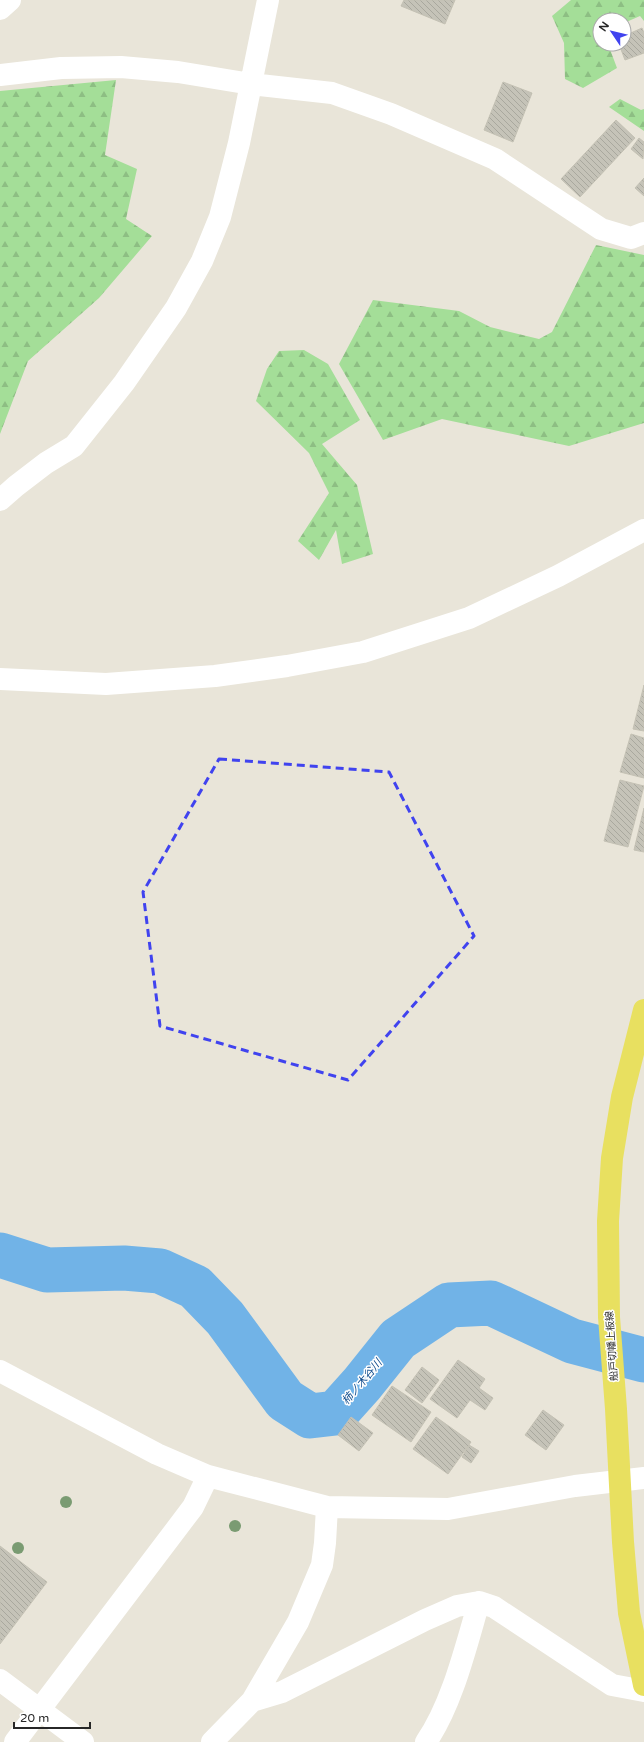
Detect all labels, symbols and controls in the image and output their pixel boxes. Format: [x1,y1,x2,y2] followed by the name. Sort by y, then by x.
[592,12,632,52] north arrow
[596,19,612,34] text: N
[604,1311,620,1381] street label: 船戸切幡上板線
[339,1356,385,1407] water label: 柿ノ木谷川
[14,1704,90,1730] scale bar
[20,1711,49,1725] text: 20 m

